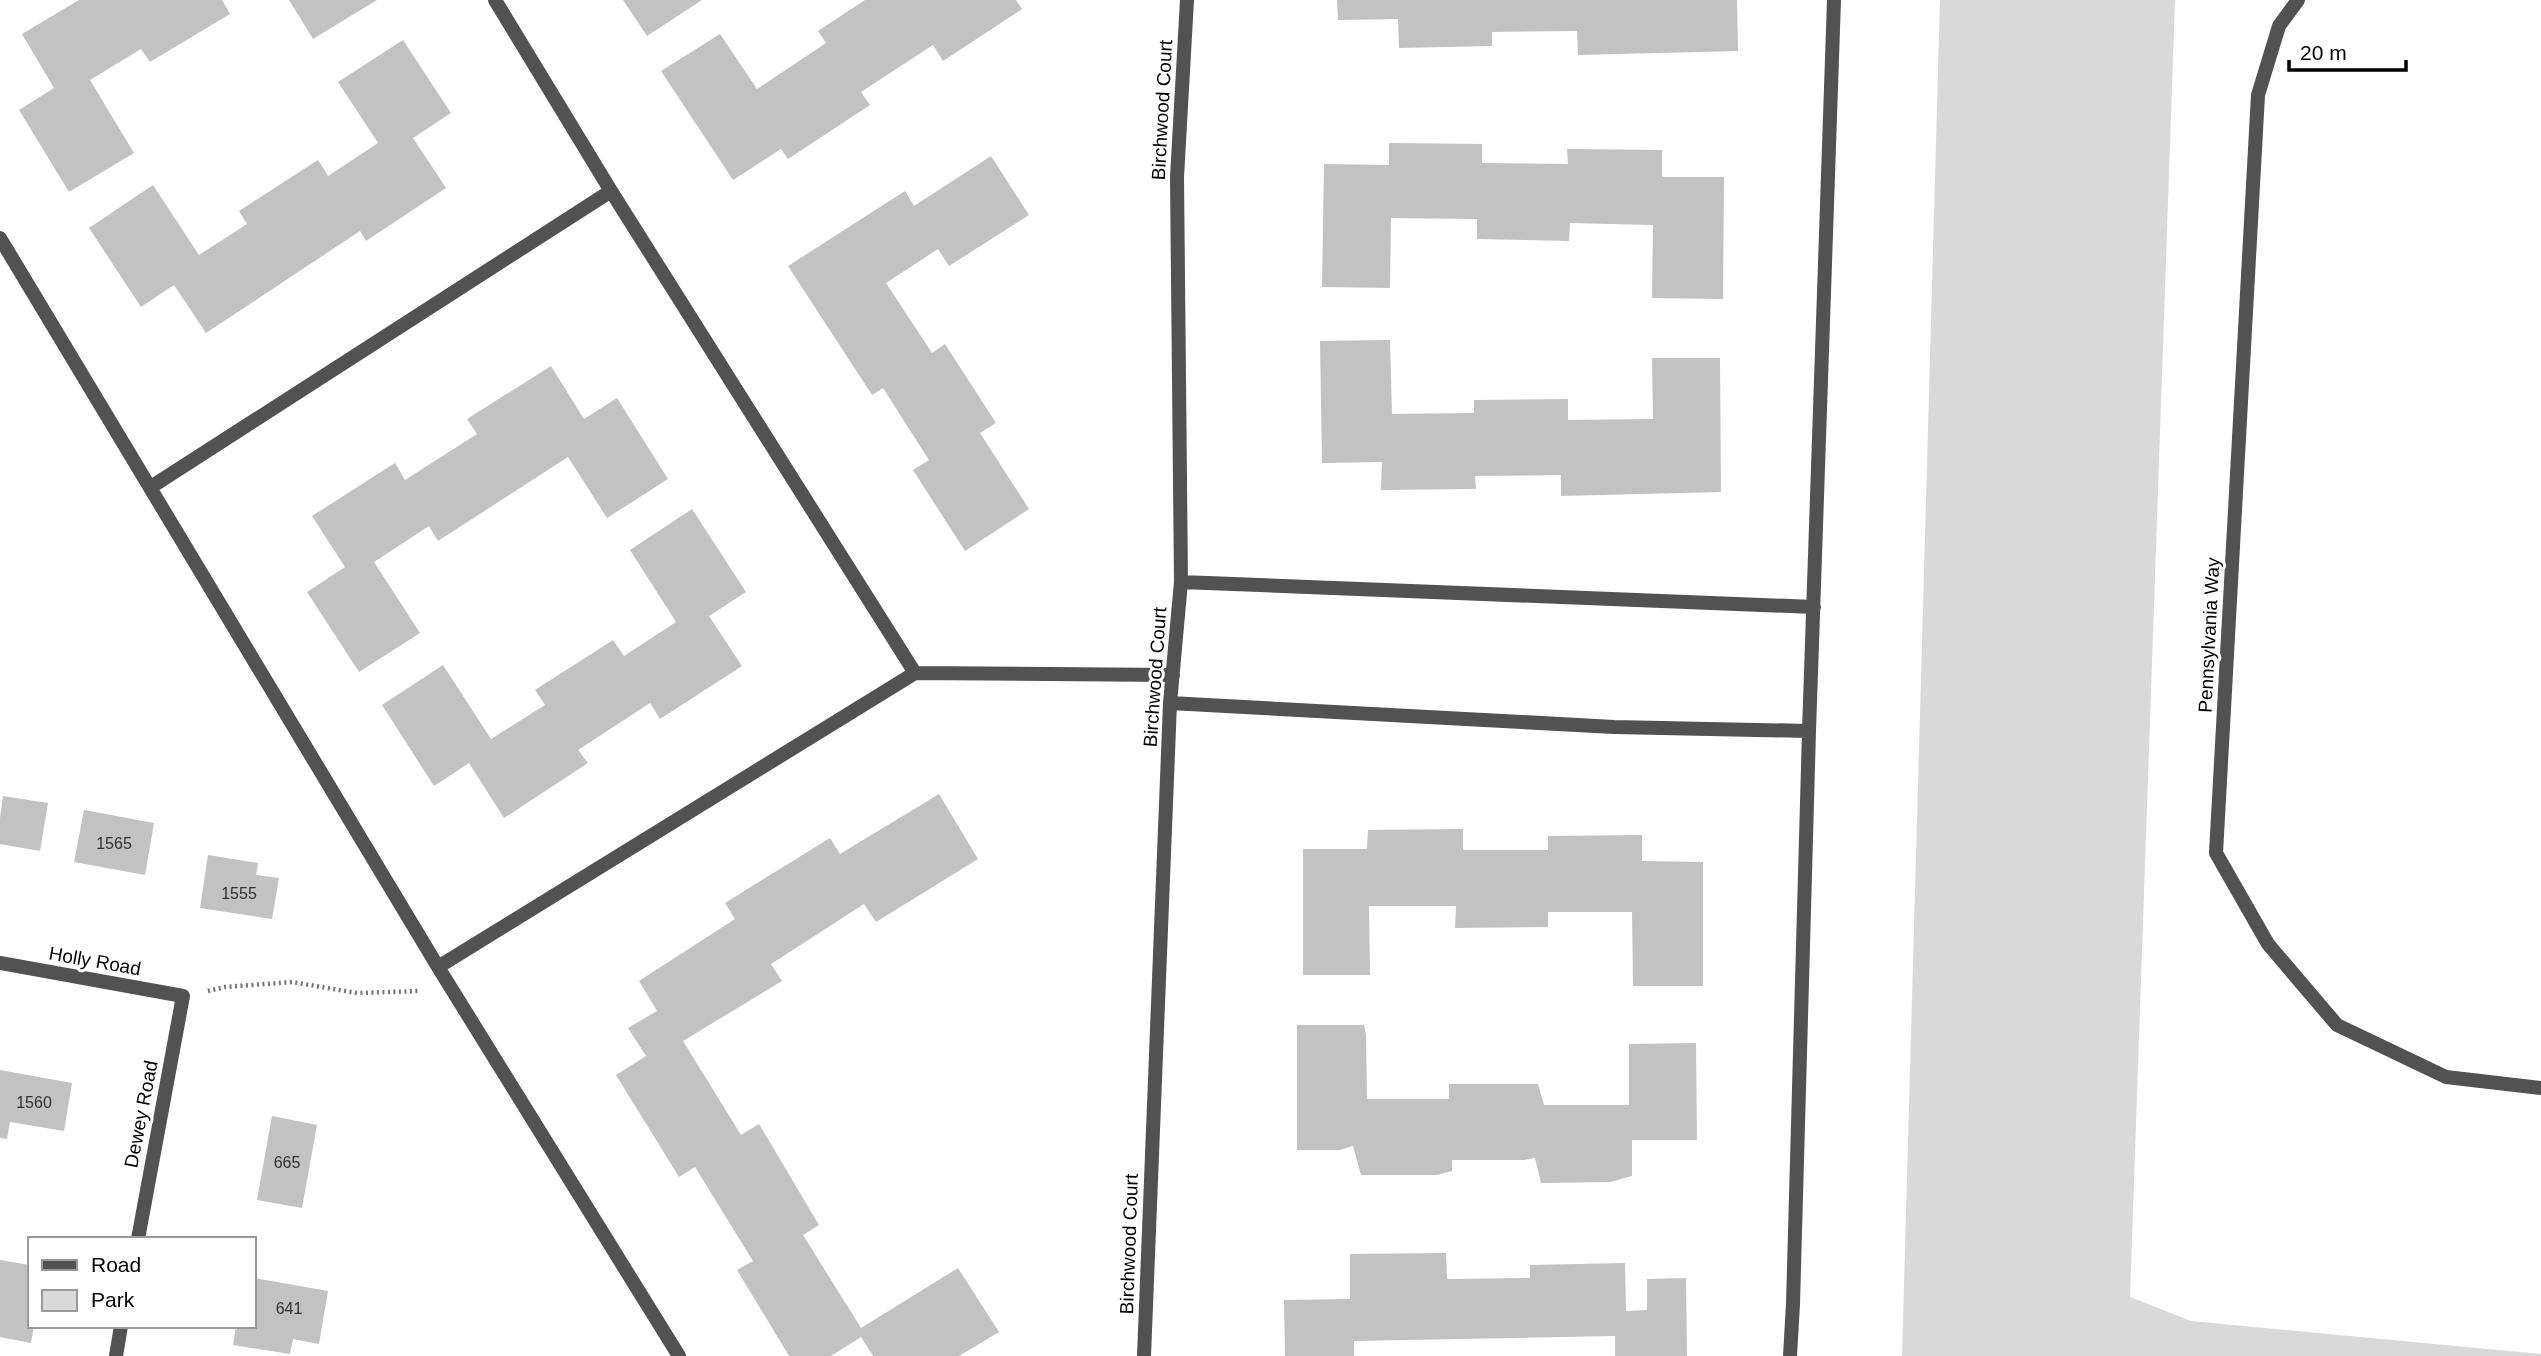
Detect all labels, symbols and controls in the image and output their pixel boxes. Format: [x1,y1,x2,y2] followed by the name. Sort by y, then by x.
[2289,28,2406,72] scale bar
[1148,39,1176,181] street label: Birchwood Court
[2300,41,2347,64] text: 20 m
[2194,556,2224,713] street label: Pennsylvania Way
[1140,605,1170,748] street label: Birchwood Court
[96,835,132,852] house number: 1565
[221,885,257,902] house number: 1555
[47,943,143,979] street label: Holly Road
[120,1059,162,1169] street label: Dewey Road
[16,1094,52,1111] house number: 1560
[274,1154,300,1171] house number: 665
[1116,1173,1142,1315] street label: Birchwood Court
[28,1237,256,1328] legend
[91,1253,141,1276] text: Road
[91,1288,135,1311] text: Park
[276,1300,302,1317] house number: 641

